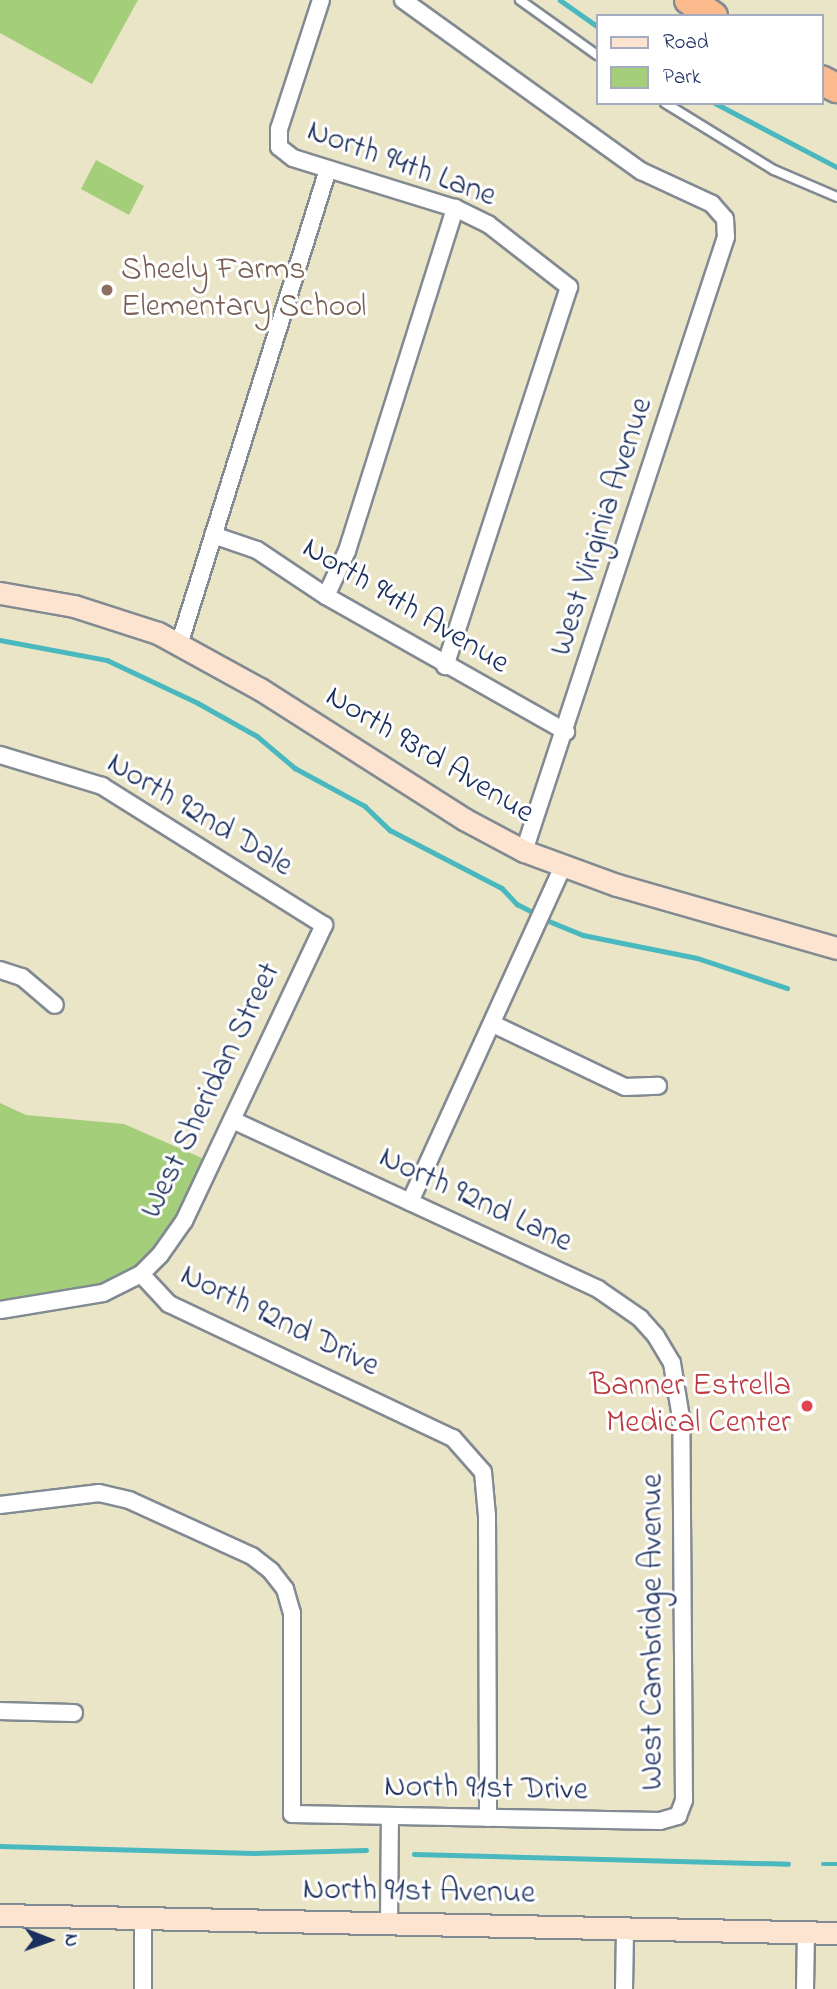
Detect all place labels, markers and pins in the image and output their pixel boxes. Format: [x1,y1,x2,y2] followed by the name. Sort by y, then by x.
[121,253,366,328] place label: Sheely Farms Elementary School
[99,282,115,298] marker: Sheely Farms Elementary School
[590,1369,791,1444] place label: Banner Estrella Medical Center
[797,1396,817,1416] marker: Banner Estrella Medical Center

